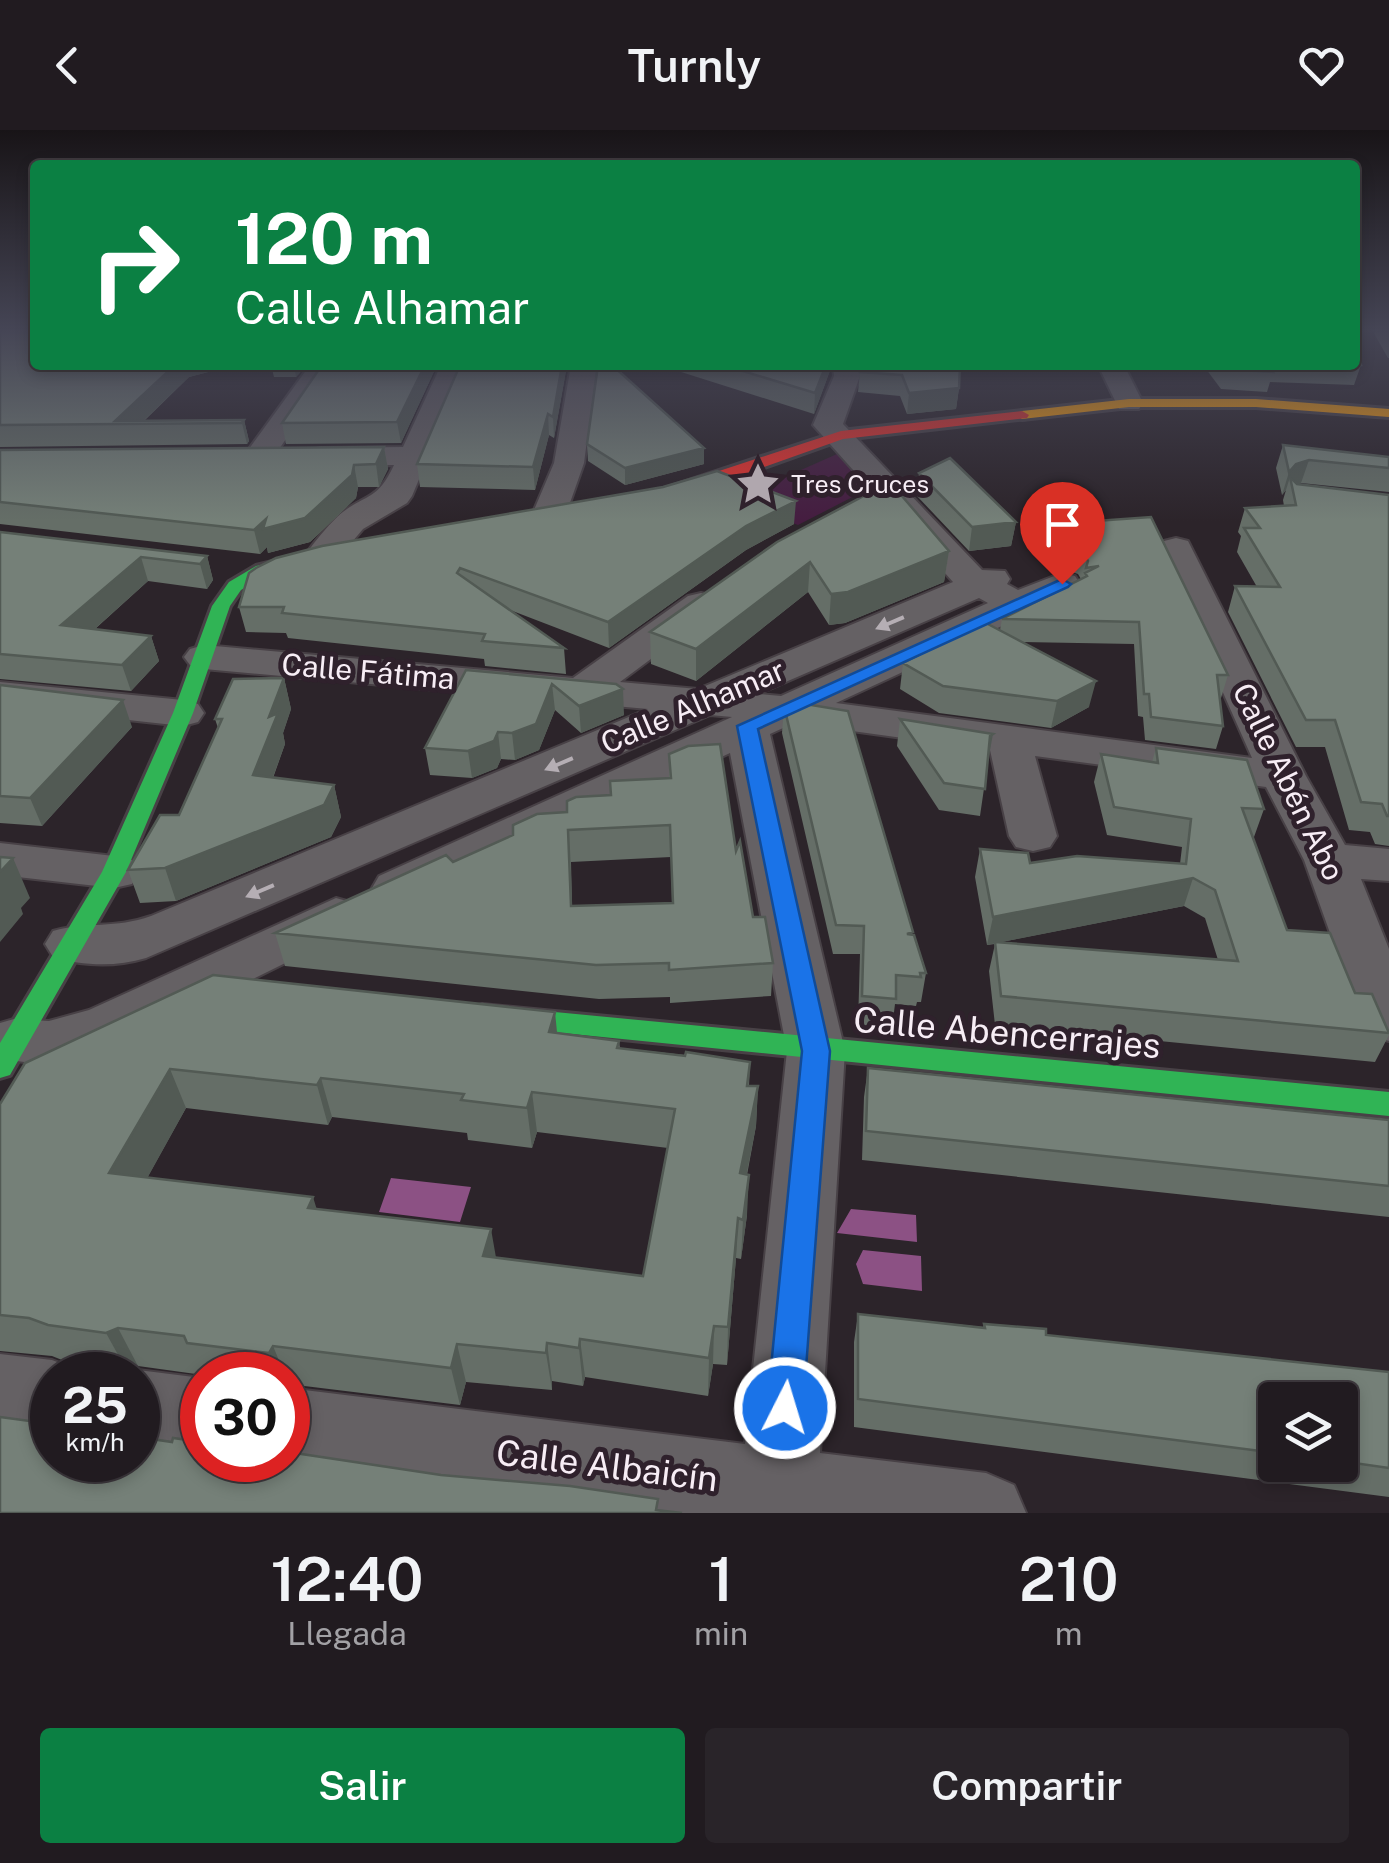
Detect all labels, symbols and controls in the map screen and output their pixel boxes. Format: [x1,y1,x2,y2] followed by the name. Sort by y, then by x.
[40,38,95,93] icon: back
[1294,38,1349,93] icon: heart
[628,39,761,92] text: Turnly
[235,197,433,280] text: 120 m
[70,200,200,330] icon: right
[235,281,530,334] text: Calle Alhamar
[734,460,782,508] place icon: Tres Cruces
[791,469,929,499] place label: Tres Cruces
[1020,482,1105,585] pin
[1035,497,1090,552] icon: arrive
[876,615,905,631] one-way arrow
[280,646,456,696] street label: Calle Fátima
[595,651,790,761] street label: Calle Alhamar
[1226,677,1352,886] street label: Calle Abén Abo
[544,756,574,772] one-way arrow
[245,883,275,899] one-way arrow
[852,999,1162,1066] street label: Calle Abencerrajes
[180,1352,310,1482] speed limit sign: 30
[733,1356,837,1460] position arrow
[62,1375,128,1434] text: 25
[1258,1382,1358,1482] map controls
[1258,1382,1358,1482] button: layers
[66,1427,124,1457] text: km/h
[494,1432,720,1499] street label: Calle Albaicín
[270,1544,424,1615] text: 12:40
[709,1544,734,1615] text: 1
[1019,1544,1119,1615] text: 210
[287,1615,407,1652] text: Llegada
[694,1615,748,1652] text: min
[1055,1615,1082,1652] text: m
[40,1728,685,1843] button: Salir
[705,1728,1349,1843] button: Compartir

